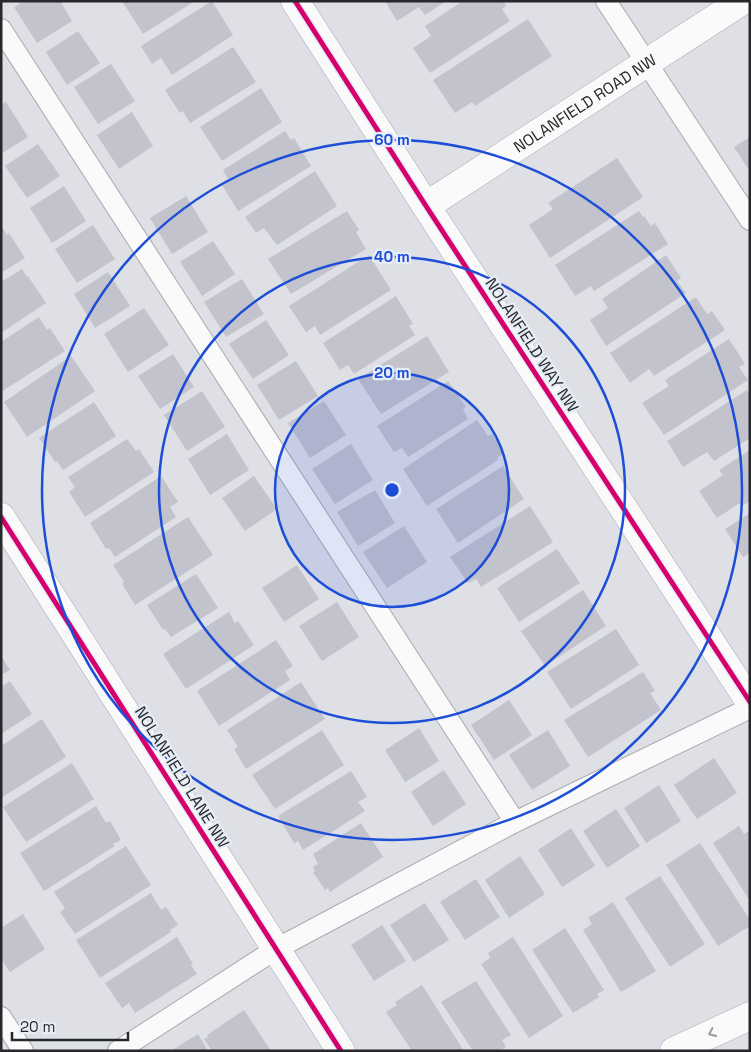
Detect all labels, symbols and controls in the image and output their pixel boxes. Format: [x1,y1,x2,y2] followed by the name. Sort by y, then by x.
[509,49,660,157] street label: NOLANFIELD ROAD NW
[374,130,410,149] text: 60 m
[374,247,410,266] text: 40 m
[481,274,583,416] street label: NOLANFIELD WAY NW
[374,363,410,382] text: 20 m
[383,481,401,499] centre of rings
[130,702,234,852] street label: NOLANFIELD LANE NW
[12,1010,129,1042] scale bar
[20,1017,55,1036] text: 20 m
[708,1027,717,1037] one-way arrow

